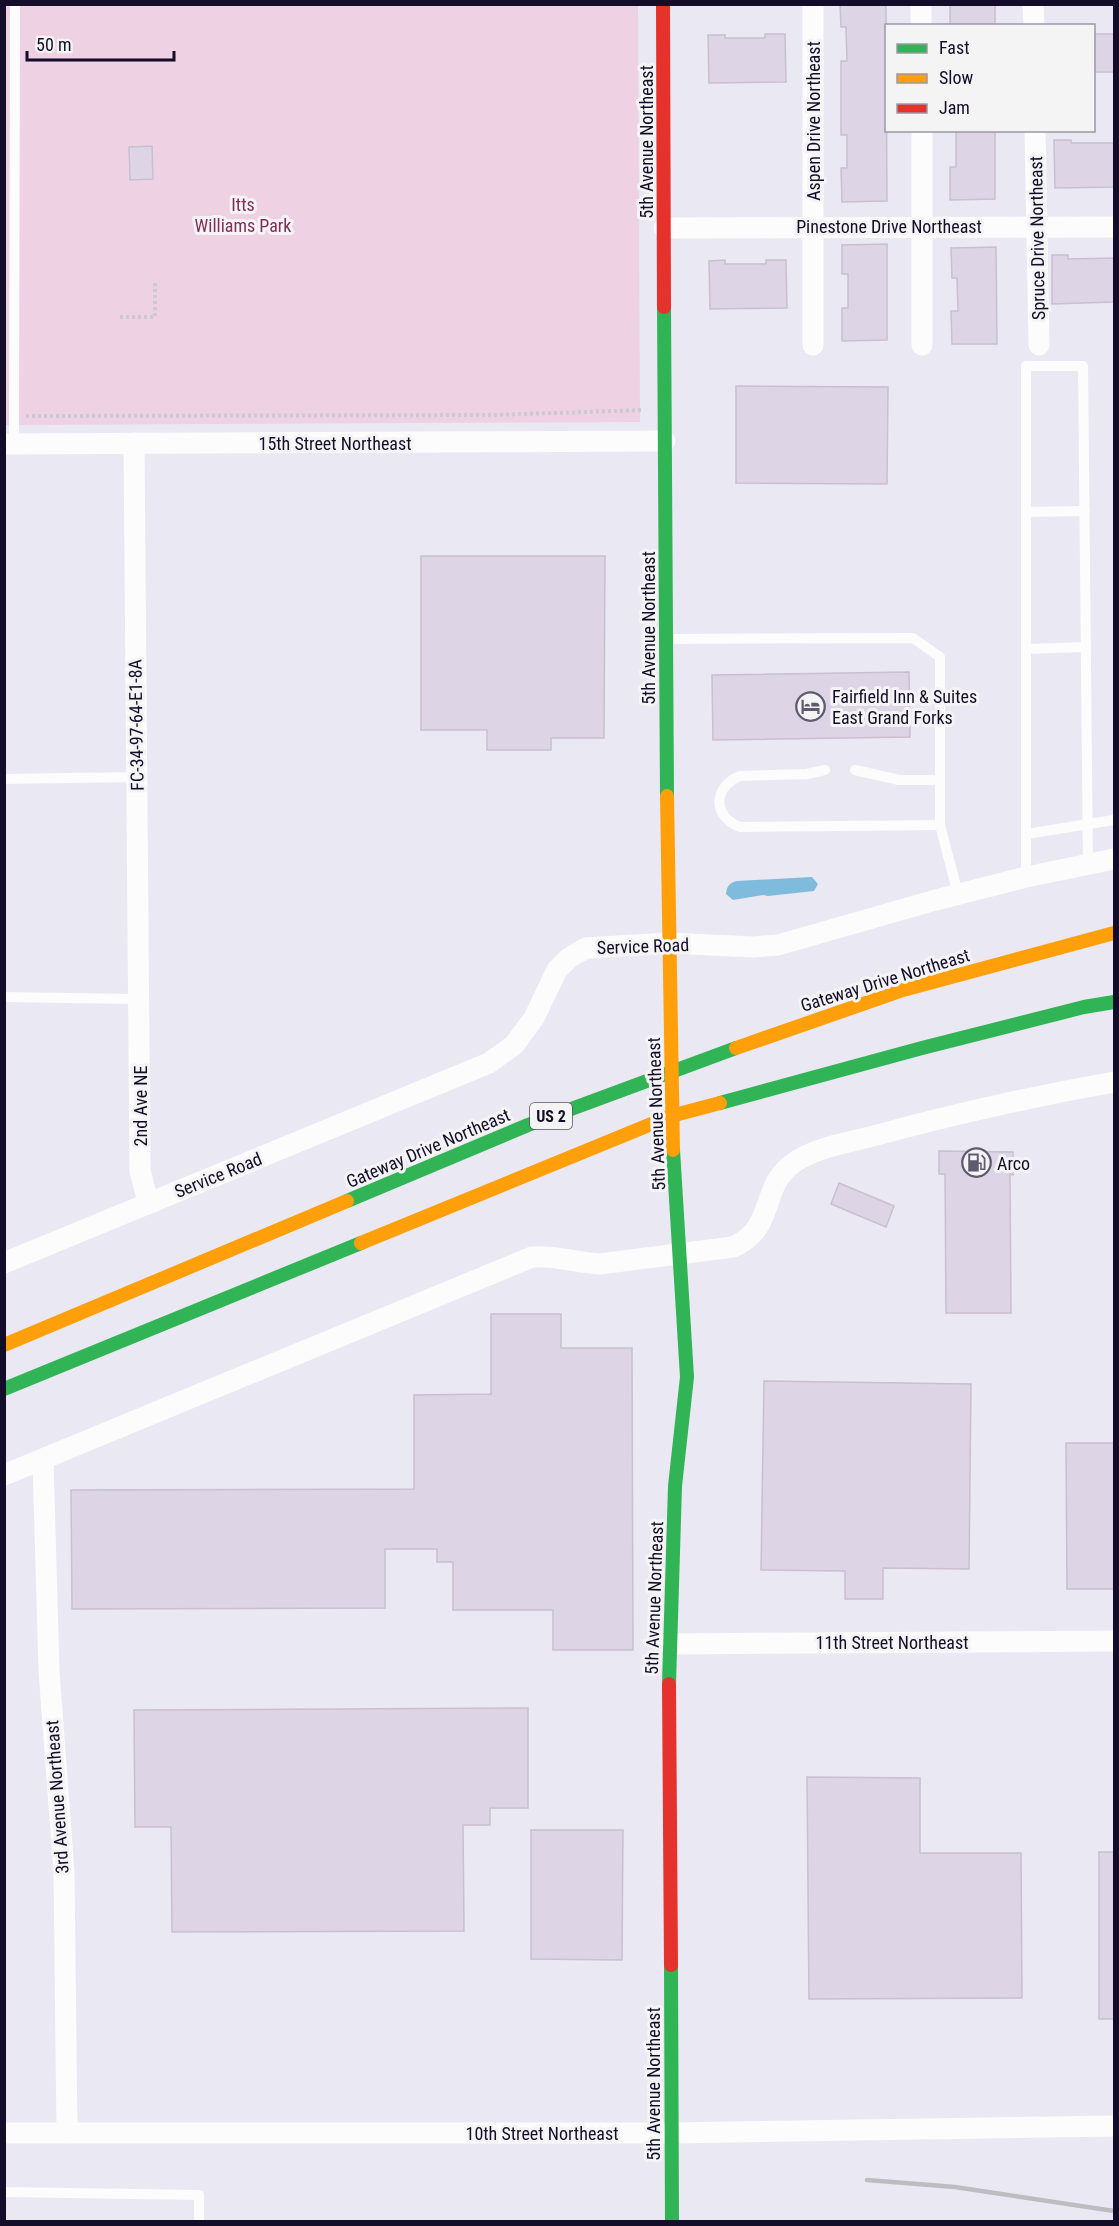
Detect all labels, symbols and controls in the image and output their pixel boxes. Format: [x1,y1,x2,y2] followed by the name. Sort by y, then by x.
[27,24,174,62] scale bar
[885,24,1095,132] legend
[36,34,71,55] text: 50 m
[939,37,970,58] text: Fast
[803,41,824,201] street label: Aspen Drive Northeast
[636,65,657,219] street label: 5th Avenue Northeast
[939,67,974,88] text: Slow
[939,97,970,118] text: Jam
[1025,156,1049,320] street label: Spruce Drive Northeast
[195,194,291,236] park label: Itts Williams Park
[796,216,982,237] street label: Pinestone Drive Northeast
[259,433,411,454] street label: 15th Street Northeast
[638,551,659,705] street label: 5th Avenue Northeast
[124,658,148,791] street label: FC-34-97-64-E1-8A
[832,686,977,728] place label: Fairfield Inn & Suites East Grand Forks
[795,690,827,722] hotel icon: Fairfield Inn & Suites East Grand Forks
[597,934,689,958] street label: Service Road
[798,944,972,1016] street label: Gateway Drive Northeast
[643,1037,669,1191] street label: 5th Avenue Northeast
[130,1066,151,1146] street label: 2nd Ave NE
[530,1103,572,1129] road number: US 2
[343,1104,513,1192] street label: Gateway Drive Northeast
[960,1147,992,1179] fuel station icon: Arco
[171,1148,265,1202] street label: Service Road
[997,1153,1030,1174] place label: Arco
[641,1521,667,1675] street label: 5th Avenue Northeast
[816,1632,968,1653] street label: 11th Street Northeast
[41,1719,73,1875] street label: 3rd Avenue Northeast
[643,2007,664,2161] street label: 5th Avenue Northeast
[466,2123,618,2144] street label: 10th Street Northeast

